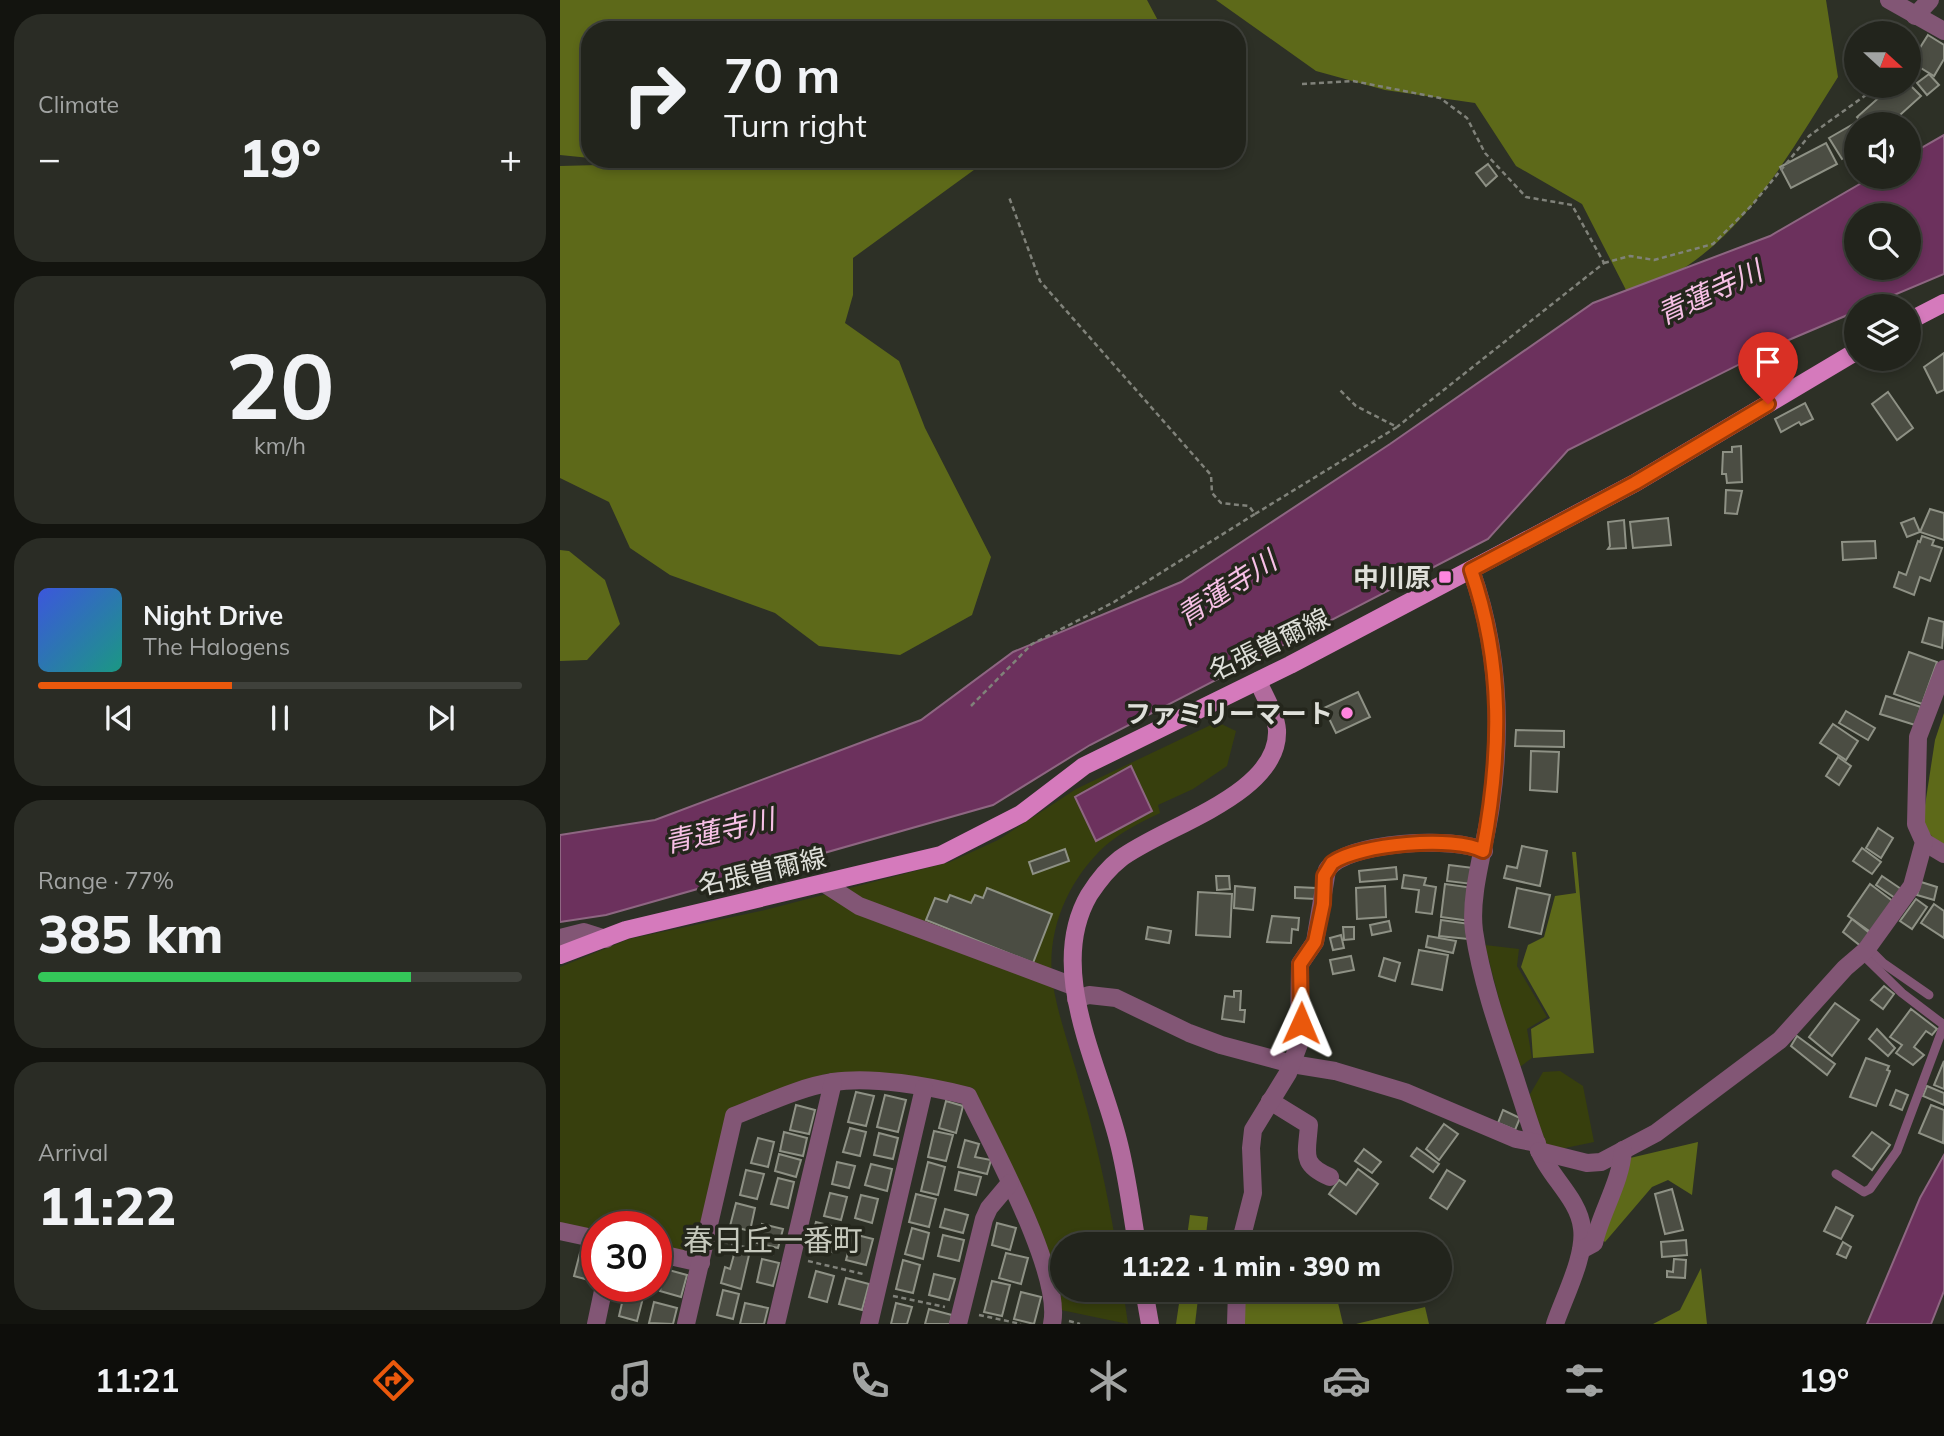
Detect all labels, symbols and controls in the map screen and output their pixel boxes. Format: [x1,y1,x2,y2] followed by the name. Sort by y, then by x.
[1844,21,1922,98] north arrow
[1844,21,1921,371] map controls
[724,44,840,105] text: 70 m
[609,49,700,140] icon: right
[38,90,119,119] text: Climate
[724,105,867,145] text: Turn right
[1844,112,1921,189] button: sound
[239,125,321,190] text: 19°
[38,134,61,182] text: −
[499,134,522,182] text: +
[1844,203,1921,280] button: search
[1651,251,1770,332] water label: 青蓮寺川
[1844,294,1921,371] button: layers
[225,328,335,442] text: 20
[1738,332,1798,404] pin
[1749,343,1787,381] icon: arrive
[254,431,306,460] text: km/h
[1169,541,1285,633] water label: 青蓮寺川
[1353,561,1431,594] place label: 中川原
[1437,569,1453,585] marker: 中川原
[143,599,283,632] text: Night Drive
[1203,601,1335,687] street label: 名張曽爾線
[143,632,290,661] text: The Halogens
[1125,697,1333,730] place label: ファミリーマート
[100,699,138,737] icon: previous
[261,699,299,737] icon: pause
[422,699,460,737] icon: next
[1339,705,1355,721] marker: ファミリーマート
[660,800,780,860] water label: 青蓮寺川
[695,840,829,902] street label: 名張曽爾線
[38,866,174,895] text: Range · 77%
[38,901,223,966] text: 385 km
[1264,986,1338,1060] position arrow
[38,1138,108,1167] text: Arrival
[38,1173,176,1238] text: 11:22
[581,1211,672,1302] speed limit sign: 30
[683,1221,863,1259] district label: 春日丘一番町
[1121,1250,1381,1283] text: 11:22 · 1 min · 390 m
[369,1356,418,1405] icon: directions
[607,1356,656,1405] icon: music
[845,1356,894,1405] icon: phone
[1084,1356,1133,1405] icon: climate
[1322,1356,1371,1405] icon: car
[1560,1356,1609,1405] icon: filters
[95,1360,179,1400] text: 11:21
[1799,1360,1849,1400] text: 19°

